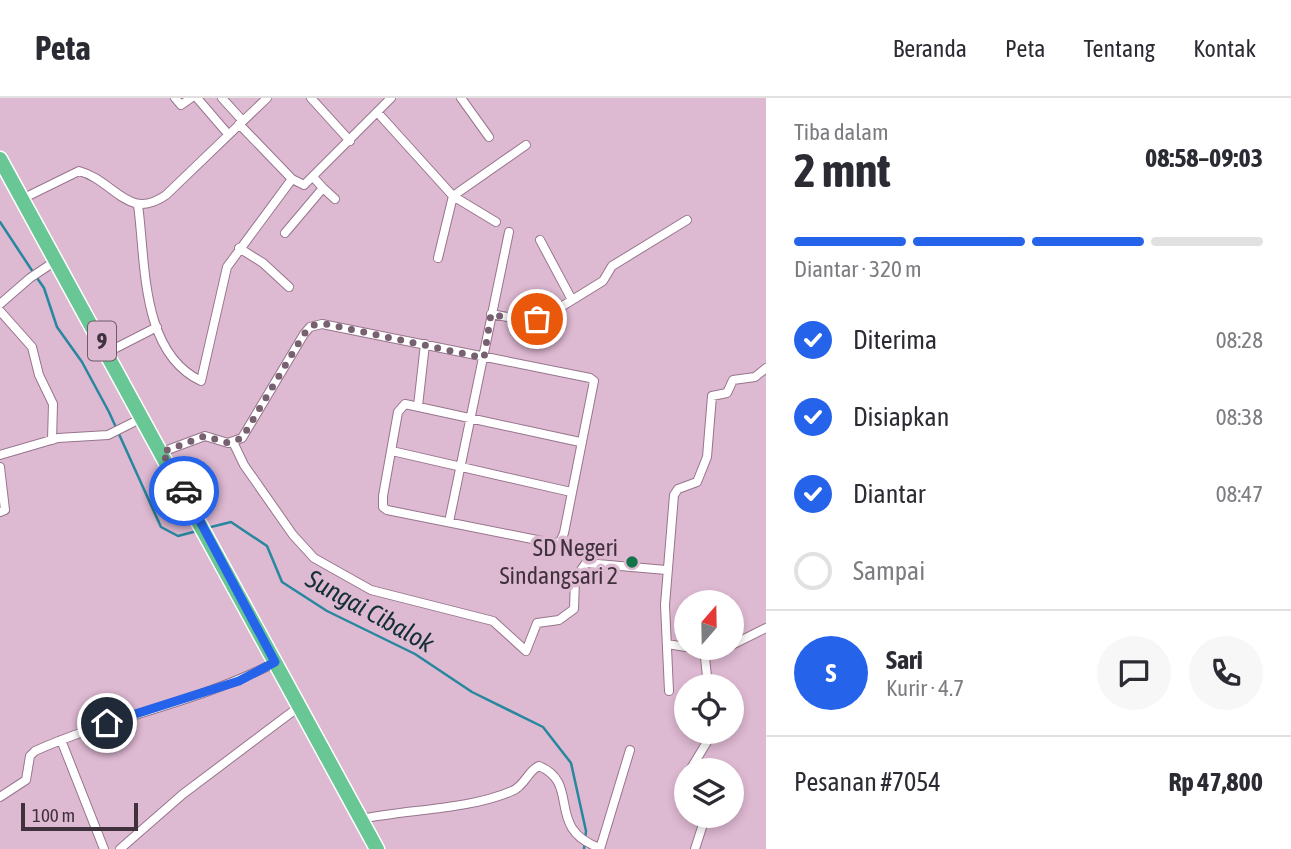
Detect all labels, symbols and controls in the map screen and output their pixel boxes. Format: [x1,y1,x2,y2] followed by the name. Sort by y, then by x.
[35,29,91,67] text: Peta
[893,35,967,62] text: Beranda
[1005,35,1045,62] text: Peta
[1083,35,1155,62] text: Tentang
[1193,35,1256,62] text: Kontak
[794,119,889,145] text: Tiba dalam
[1145,143,1263,173] text: 08:58–09:03
[794,144,891,197] text: 2 mnt
[794,256,922,282] text: Diantar · 320 m
[507,289,567,349] pin
[518,300,556,338] icon: bag
[794,321,832,359] icon: check
[88,322,116,360] road number: 9
[853,325,937,355] text: Diterima
[1216,327,1263,353] text: 08:28
[794,398,832,436] icon: check
[853,402,949,432] text: Disiapkan
[1216,404,1263,430] text: 08:38
[149,456,219,526] courier
[165,472,203,510] icon: car
[794,475,832,513] icon: check
[853,479,926,509] text: Diantar
[1216,481,1263,507] text: 08:47
[499,534,618,589] place label: SD Negeri Sindangsari 2
[624,554,640,570] marker: SD Negeri Sindangsari 2
[853,556,925,586] text: Sampai
[300,563,440,659] water label: Sungai Cibalok
[674,590,744,660] north arrow
[674,590,744,828] map controls
[1097,636,1171,710] button: chat
[1189,636,1263,710] button: phone
[886,645,923,675] text: Sari
[826,658,836,688] text: S
[674,674,744,744] button: locate
[886,675,964,701] text: Kurir · 4.7
[77,693,137,753] pin
[88,704,126,742] icon: home
[674,758,744,828] button: layers
[794,767,941,797] text: Pesanan #7054
[1168,767,1263,797] text: Rp 47,800
[21,800,138,832] scale bar
[32,804,75,826] text: 100 m

